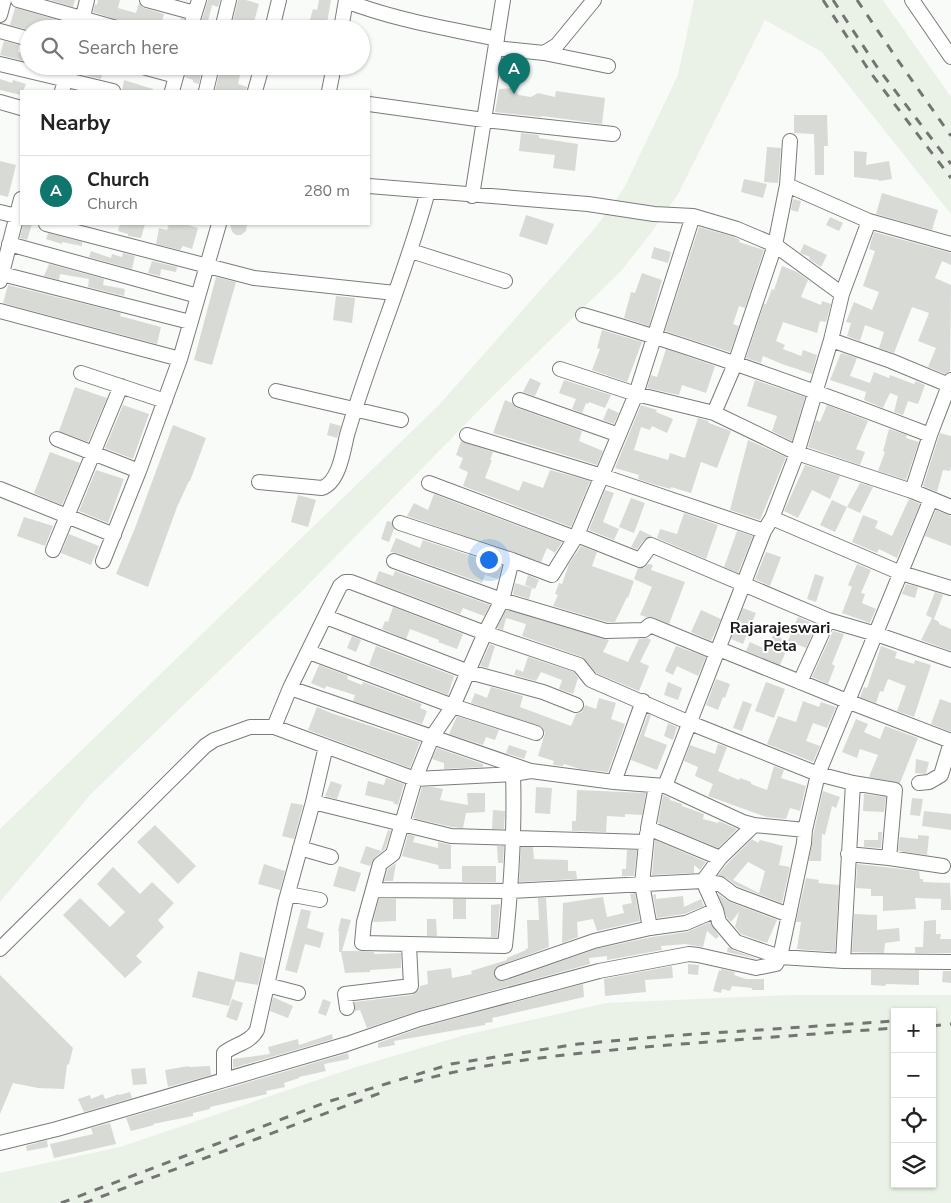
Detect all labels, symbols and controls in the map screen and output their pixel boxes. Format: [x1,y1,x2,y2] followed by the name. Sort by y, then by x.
[20,20,370,75] search box
[38,34,66,62] icon: search
[78,35,179,61] text: Search here
[498,53,530,94] pin: A
[40,109,110,137] text: Nearby
[87,167,149,193] text: Church
[50,180,62,202] text: A
[303,180,350,202] text: 280 m
[87,193,138,215] text: Church
[476,547,502,573] your location
[730,617,830,657] district label: Rajarajeswari Peta
[891,1008,936,1188] map controls
[891,1008,936,1053] button: +
[891,1053,936,1098] button: −
[891,1098,936,1143] button: locate
[891,1143,936,1188] button: layers

